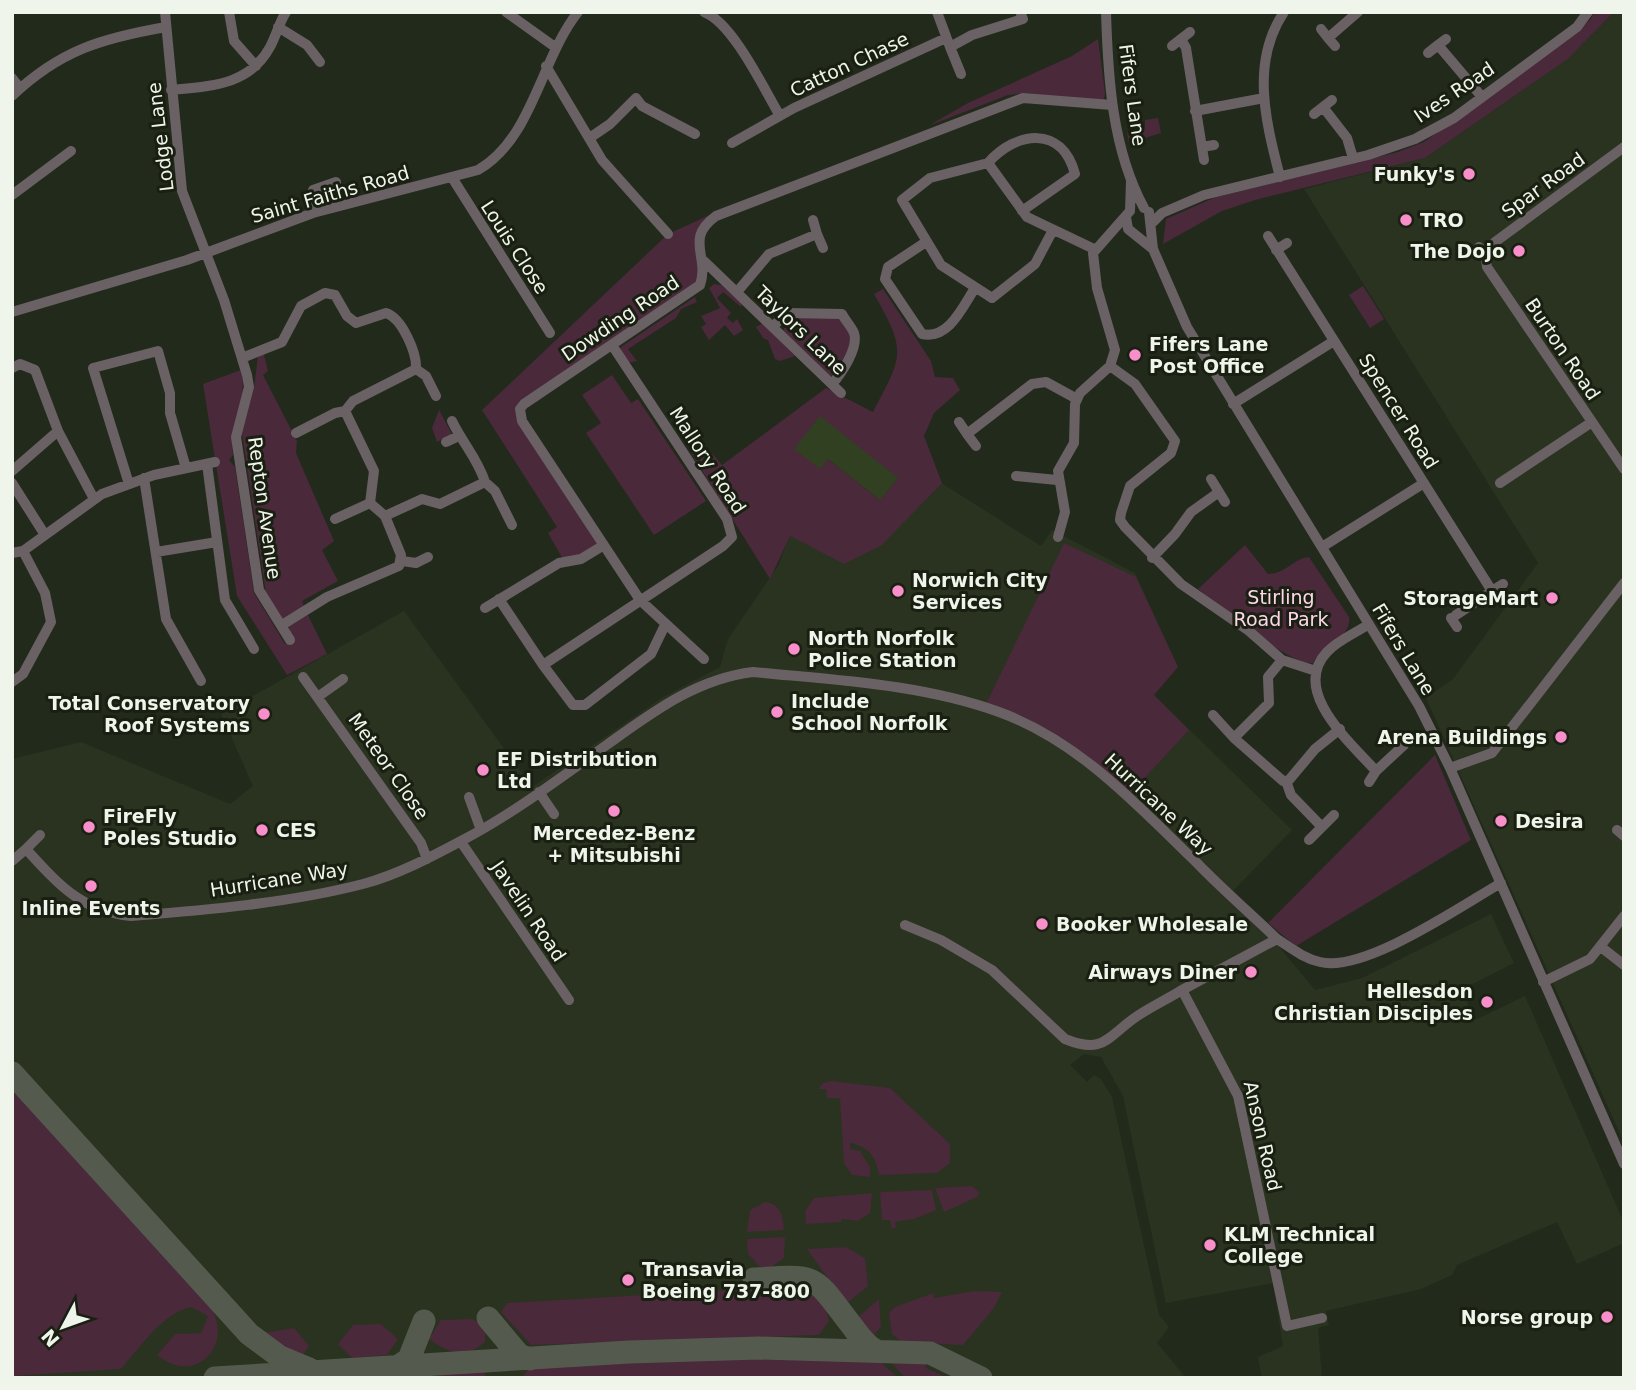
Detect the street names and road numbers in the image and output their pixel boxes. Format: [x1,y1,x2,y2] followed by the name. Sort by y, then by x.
[786,27,912,101] street label: Catton Chase
[1115,43,1151,147] street label: Fifers Lane
[1410,57,1498,127] street label: Ives Road
[142,81,178,193] street label: Lodge Lane
[1497,148,1589,222] street label: Spar Road
[248,161,412,227] street label: Saint Faiths Road
[477,196,553,298] street label: Louis Close
[557,271,683,365] street label: Dowding Road
[750,280,851,379] street label: Taylors Lane
[1521,294,1605,404] street label: Burton Road
[1355,349,1443,473] street label: Spencer Road
[665,402,751,518] street label: Mallory Road
[244,435,286,581] street label: Repton Avenue
[1368,599,1440,699] street label: Fifers Lane
[344,709,434,823] street label: Meteor Close
[1101,748,1217,860] street label: Hurricane Way
[487,856,571,965] street label: Javelin Road
[209,857,349,901] street label: Hurricane Way
[1240,1079,1286,1193] street label: Anson Road

